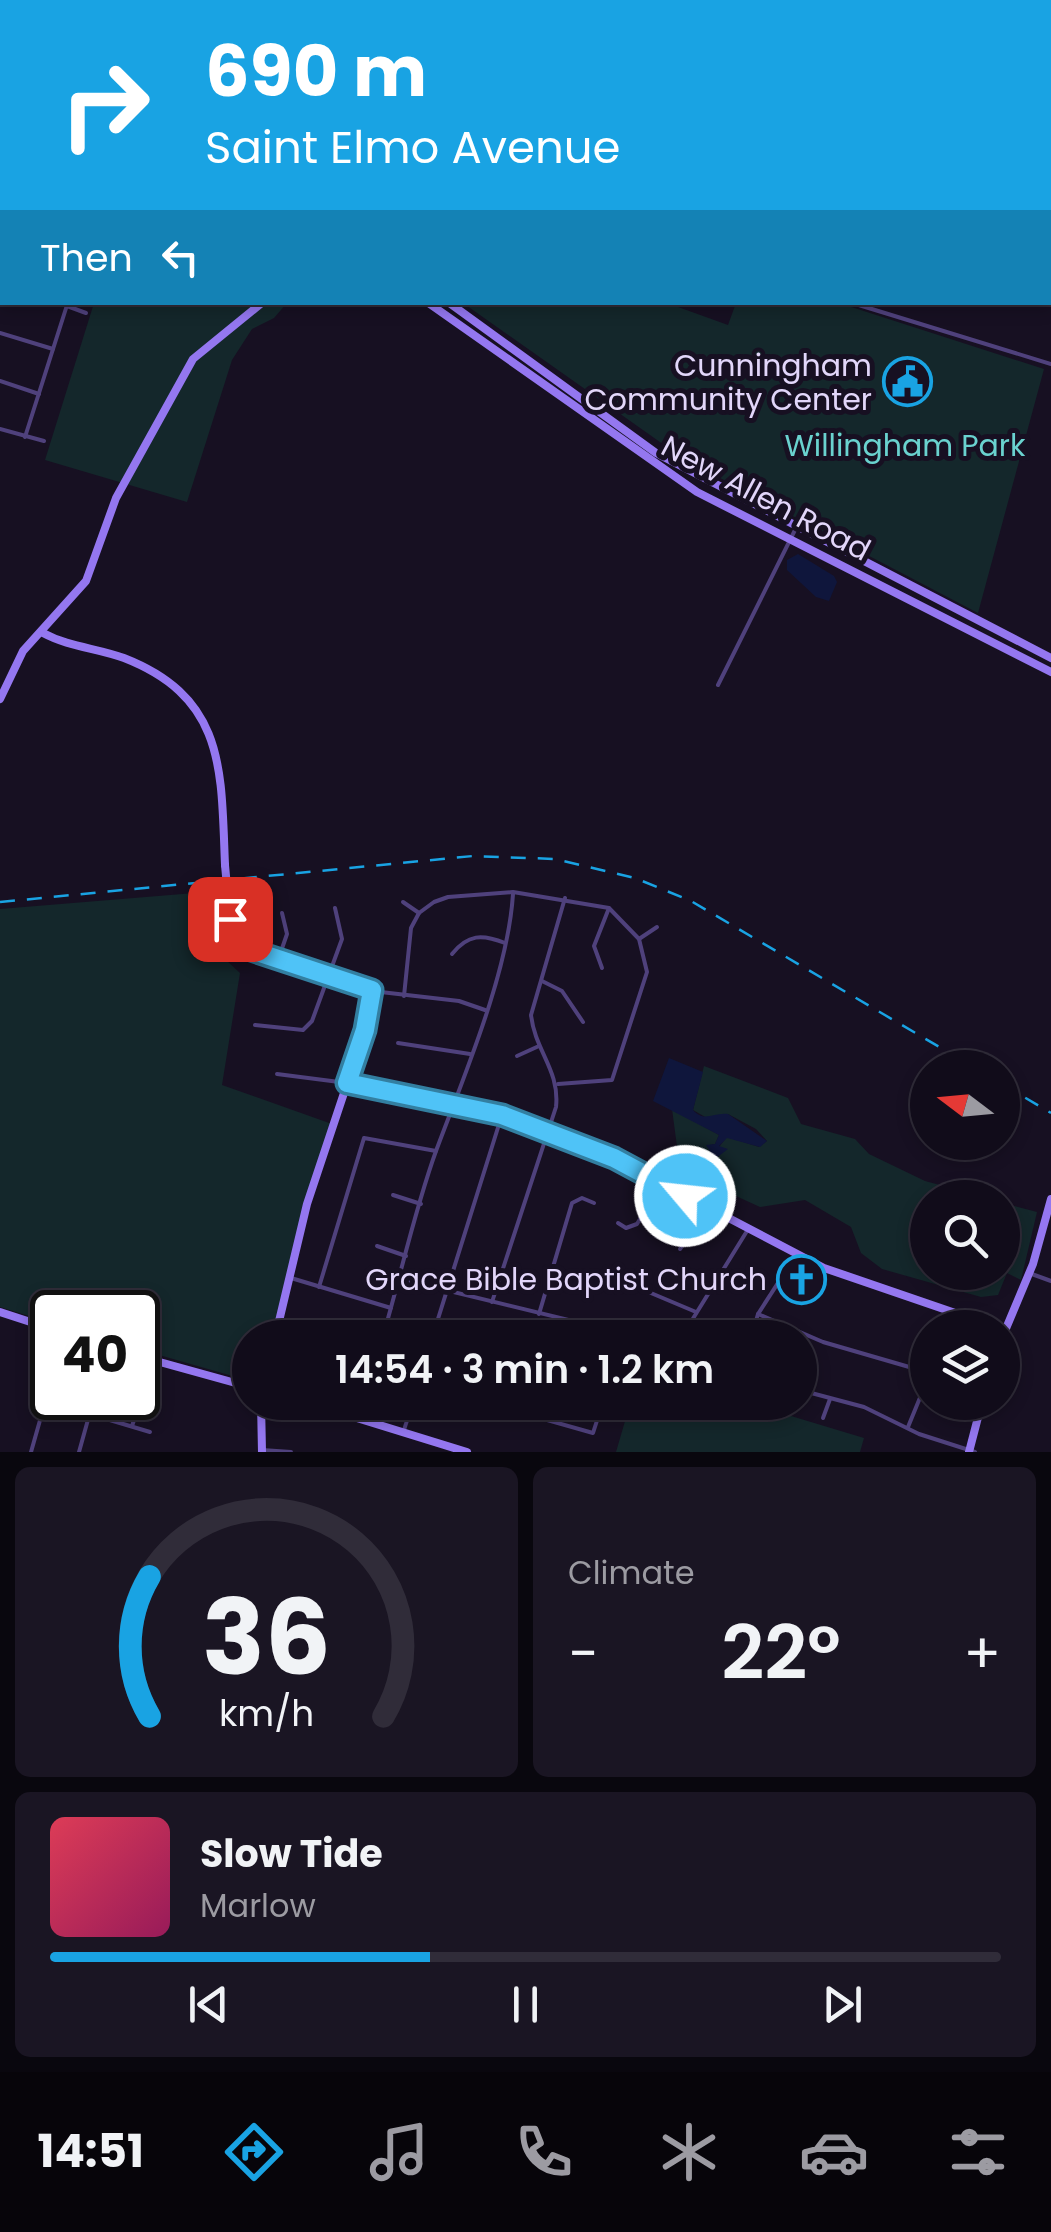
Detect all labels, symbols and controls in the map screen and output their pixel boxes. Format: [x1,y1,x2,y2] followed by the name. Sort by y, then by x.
[205,22,427,121] text: 690 m
[40,40,170,170] icon: right
[205,116,620,179] text: Saint Elmo Avenue
[153,230,208,285] icon: left
[40,231,133,284] text: Then
[585,344,872,421] place label: Cunningham Community Center
[881,356,933,408] public building icon: Cunningham Community Center
[785,424,1026,467] park label: Willingham Park
[654,425,878,571] street label: New Allen Road
[188,877,273,962] pin
[203,892,258,947] icon: arrive
[910,1050,1020,1160] north arrow
[910,1050,1020,1420] map controls
[633,1144,737,1248] position arrow
[910,1180,1020,1290] button: search
[776,1253,828,1305] church icon: Grace Bible Baptist Church
[365,1258,767,1301] place label: Grace Bible Baptist Church
[30,1290,160,1420] speed limit sign: 40
[910,1310,1020,1420] button: layers
[335,1343,714,1396] text: 14:54 · 3 min · 1.2 km
[568,1550,695,1595] text: Climate
[202,1565,331,1710] text: 36
[721,1600,841,1705] text: 22°
[568,1615,598,1692] text: −
[963,1615,1001,1692] text: +
[219,1688,314,1739] text: km/h
[200,1827,383,1880] text: Slow Tide
[200,1883,316,1928] text: Marlow
[181,1977,236,2032] icon: previous
[498,1977,553,2032] icon: pause
[815,1977,870,2032] icon: next
[219,2117,289,2187] icon: directions
[364,2117,434,2187] icon: music
[509,2117,579,2187] icon: phone
[654,2117,724,2187] icon: climate
[799,2117,869,2187] icon: car
[943,2117,1013,2187] icon: filters
[37,2120,144,2183] text: 14:51

